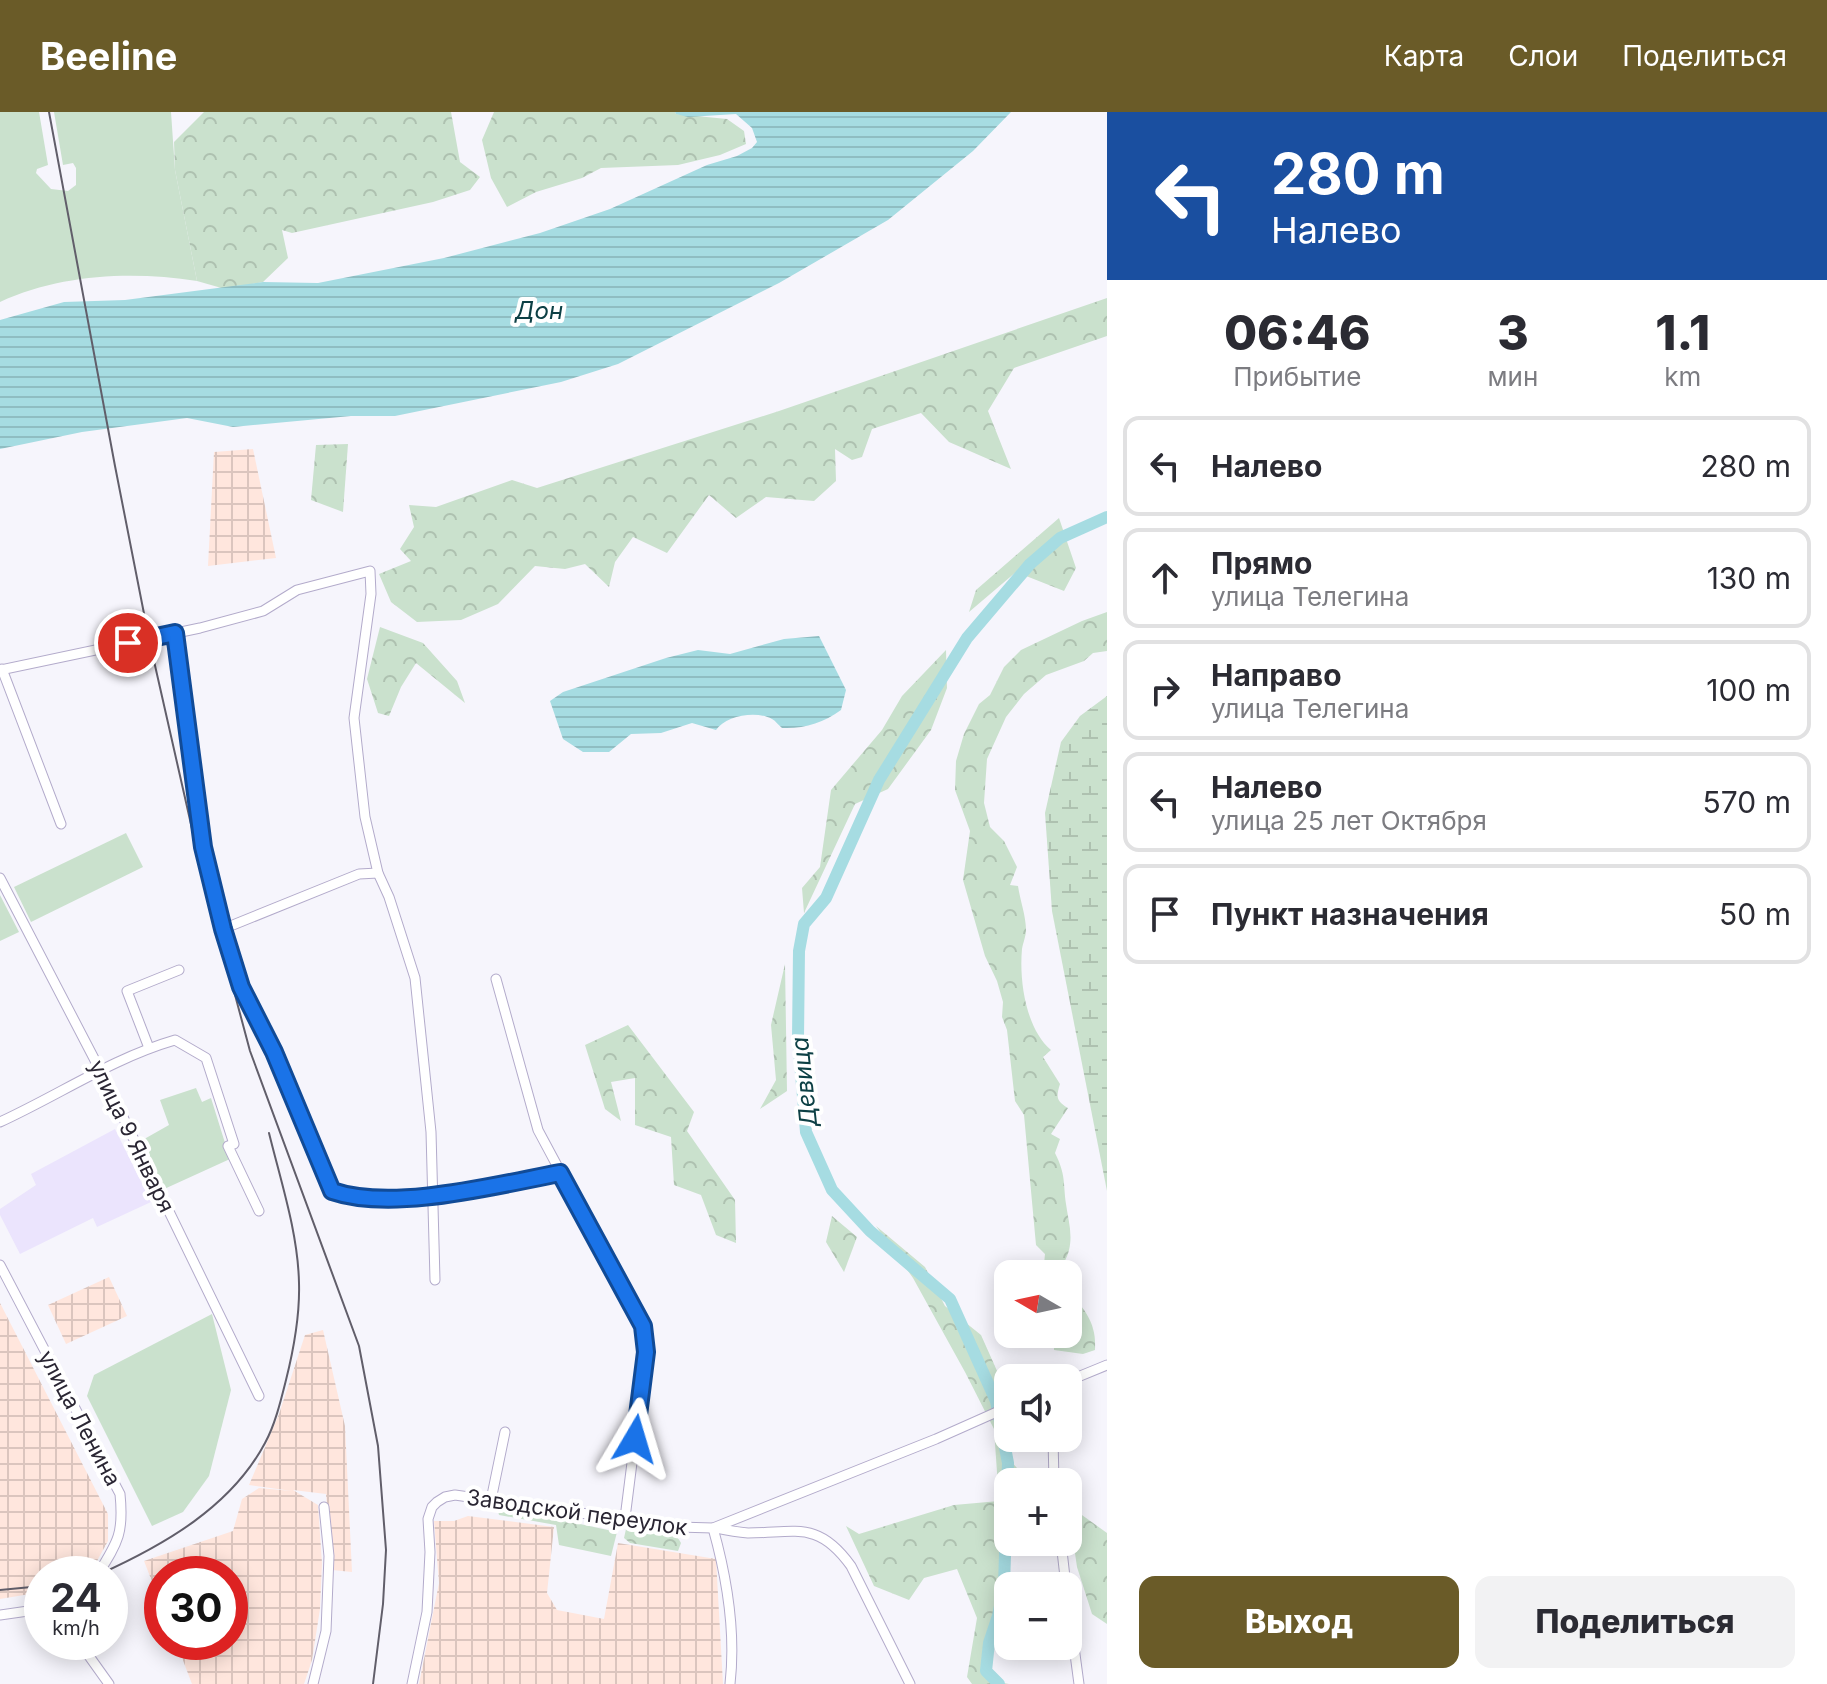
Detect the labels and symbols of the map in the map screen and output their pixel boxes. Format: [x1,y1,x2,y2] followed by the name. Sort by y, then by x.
[514,296,563,325] water label: Дон
[94,609,162,677] pin
[785,1036,823,1129] water label: Девица
[84,1056,180,1216] street label: улица 9 Января
[994,1260,1082,1348] north arrow
[33,1346,127,1490] street label: улица Ленина
[593,1397,677,1481] position arrow
[465,1484,689,1540] street label: Заводской переулок
[144,1556,248,1660] speed limit sign: 30

